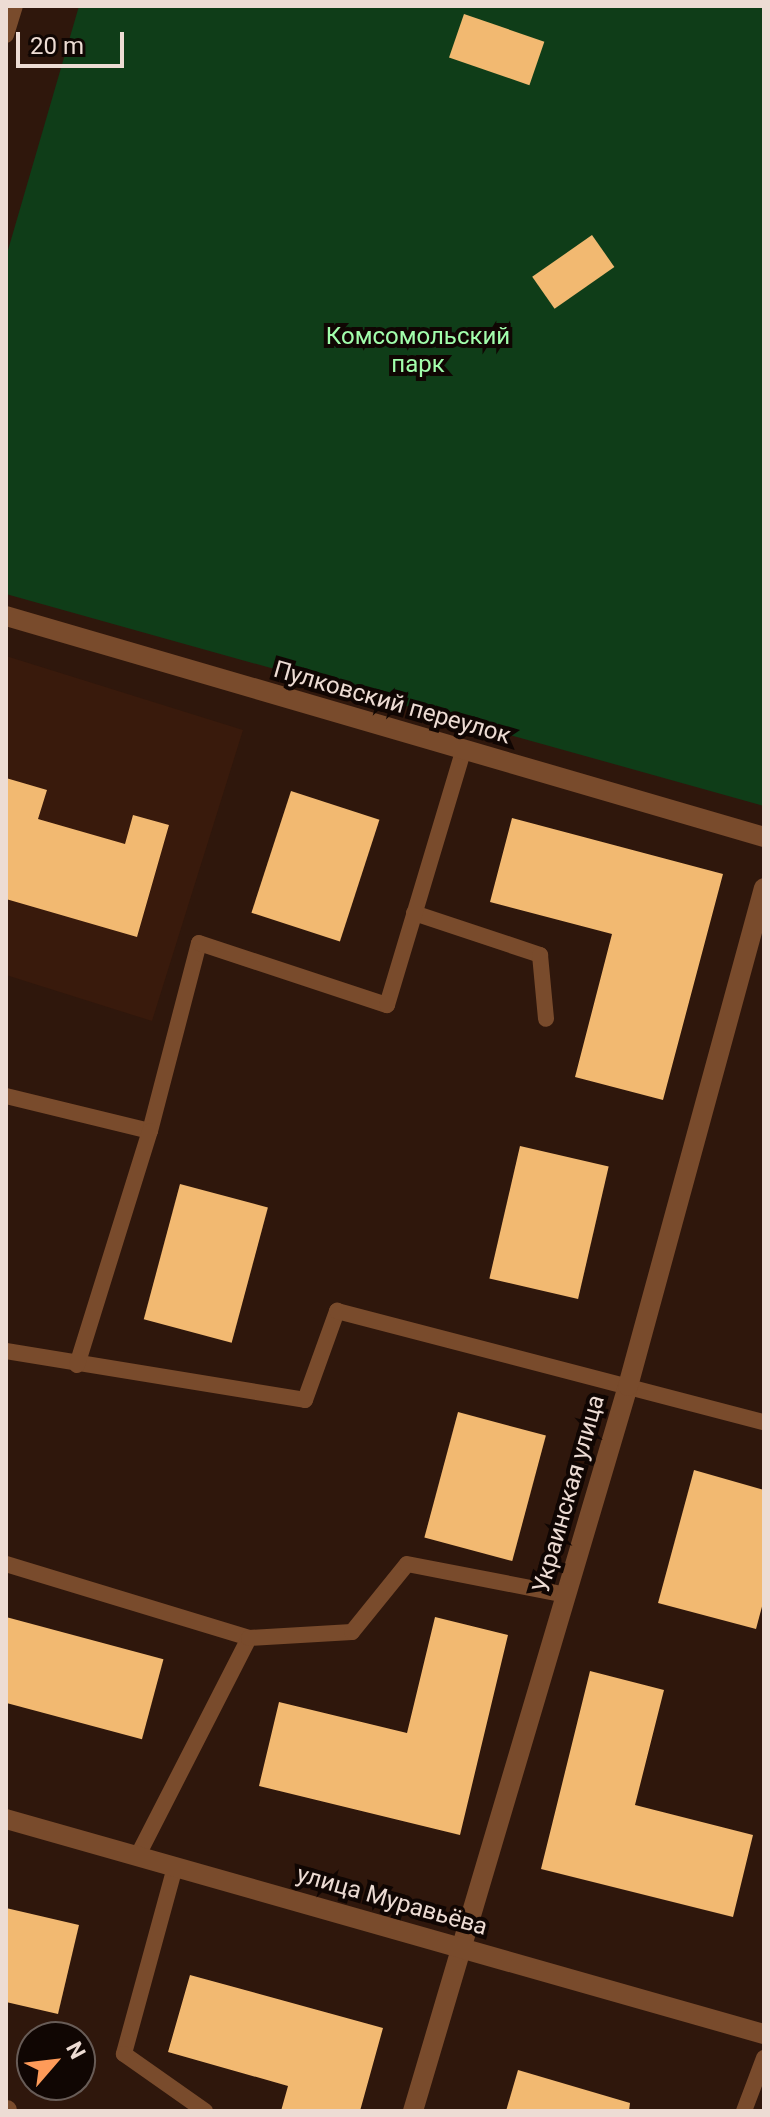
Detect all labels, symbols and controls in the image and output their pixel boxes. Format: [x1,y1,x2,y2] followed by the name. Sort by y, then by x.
[20,16,128,66] scale bar
[30,32,84,60] text: 20 m
[326,323,510,379] park label: Комсомольский парк
[270,655,514,751] street label: Пулковский переулок
[527,1392,611,1596] street label: Украинская улица
[293,1860,491,1942] street label: улица Муравьёва
[16,2021,96,2101] north arrow
[61,2038,91,2063] text: N

